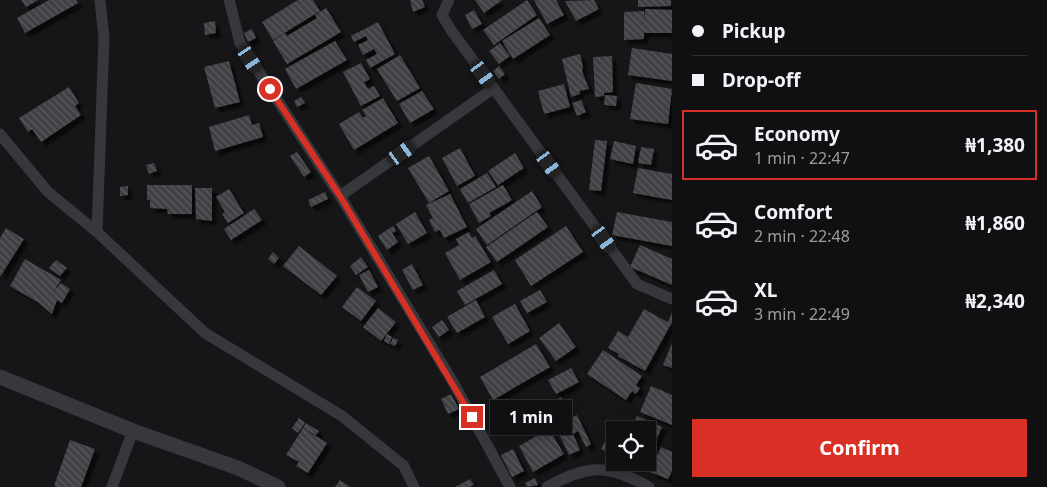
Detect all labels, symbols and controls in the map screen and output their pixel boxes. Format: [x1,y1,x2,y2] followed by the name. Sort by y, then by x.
[722,18,785,44] text: Pickup
[235,42,264,76] car
[468,57,497,91] car
[722,67,801,93] text: Drop-off
[259,78,281,100] route start
[754,121,840,147] text: Economy
[694,123,739,168] icon: car
[965,132,1025,158] text: ₦1,380
[385,138,418,168] car
[534,147,563,181] car
[754,147,850,169] text: 1 min · 22:47
[754,199,833,225] text: Comfort
[694,201,739,246] icon: car
[965,210,1025,236] text: ₦1,860
[589,222,618,256] car
[754,225,850,247] text: 2 min · 22:48
[754,277,777,303] text: XL
[694,279,739,324] icon: car
[965,288,1025,314] text: ₦2,340
[754,303,850,325] text: 3 min · 22:49
[490,400,572,434] callout: 1 min
[461,406,483,428] route end
[509,406,553,428] text: 1 min
[692,419,1027,477] button: Confirm
[606,421,656,471] map controls
[606,421,656,471] button: locate

